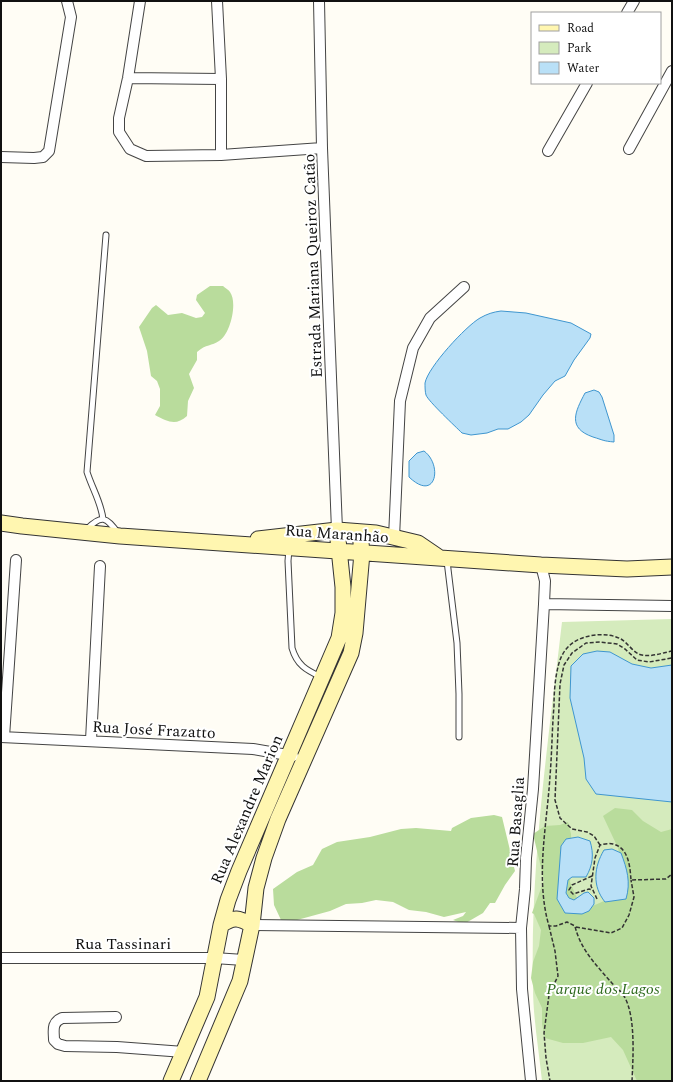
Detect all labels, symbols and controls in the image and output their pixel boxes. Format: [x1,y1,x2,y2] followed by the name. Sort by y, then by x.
[531,12,661,84] legend
[567,19,594,38] text: Road
[567,39,592,58] text: Park
[567,59,599,78] text: Water
[297,153,329,378] street label: Estrada Mariana Queiroz Catão
[284,518,390,550] street label: Rua Maranhão
[92,715,216,745] street label: Rua José Frazatto
[205,731,289,888] street label: Rua Alexandre Marion
[501,776,531,868] street label: Rua Basaglia
[75,932,171,956] street label: Rua Tassinari
[546,977,660,1001] park label: Parque dos Lagos

